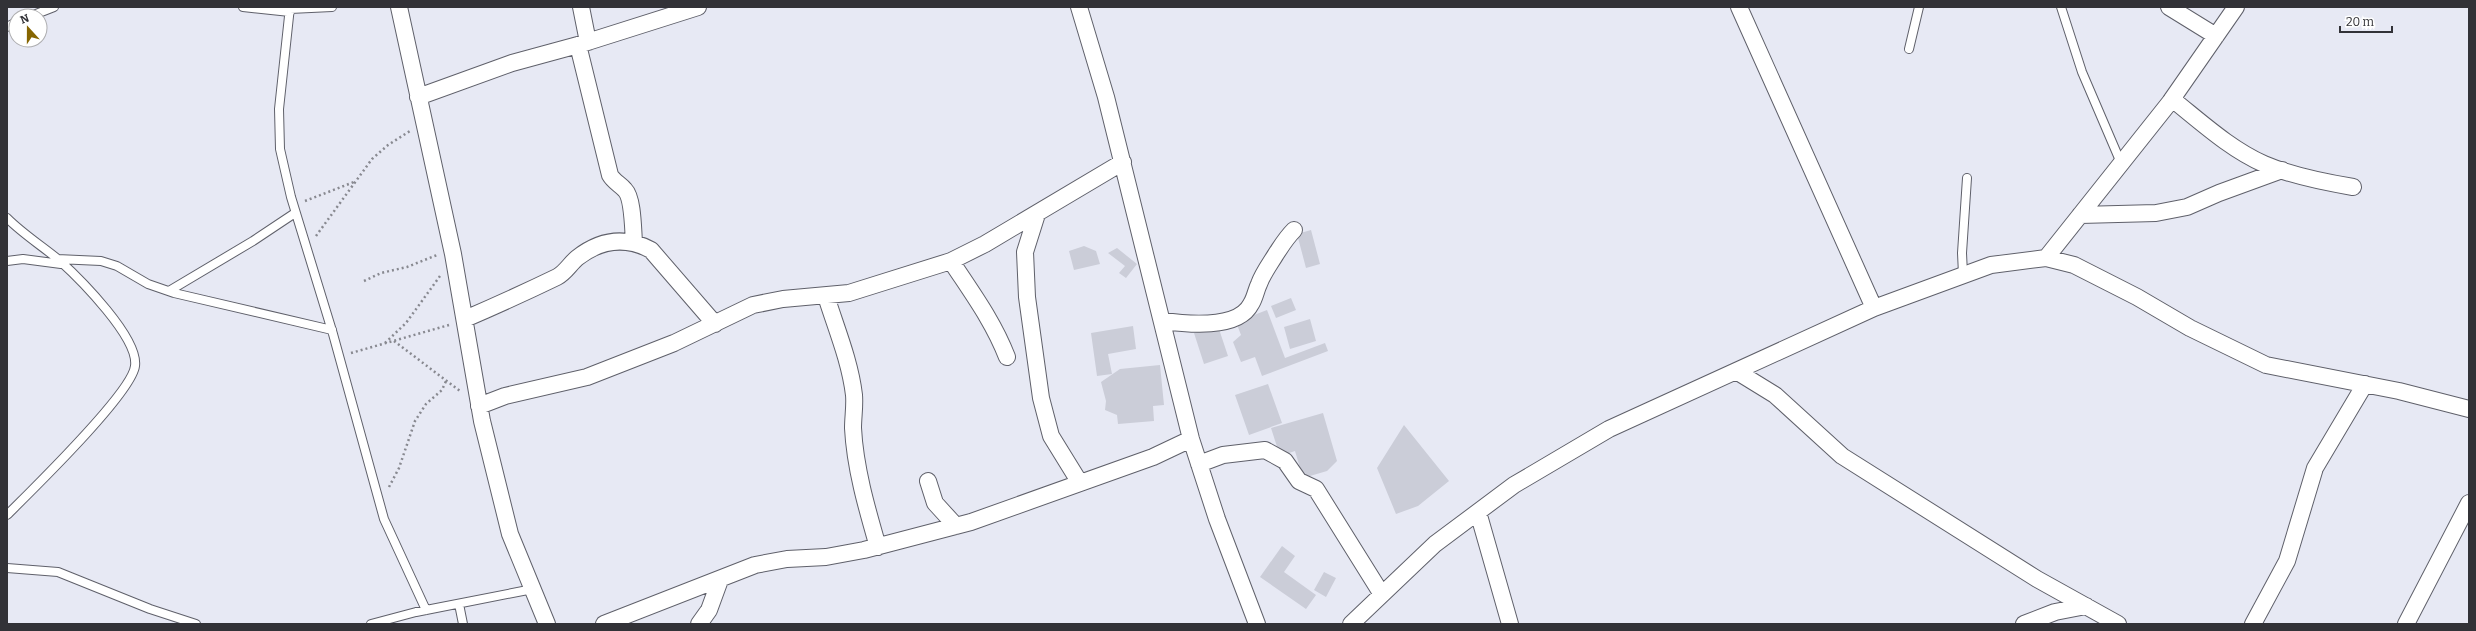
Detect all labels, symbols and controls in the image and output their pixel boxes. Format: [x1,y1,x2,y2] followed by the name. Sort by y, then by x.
[8,8,48,48] north arrow
[2340,8,2392,34] scale bar
[18,11,31,27] text: N
[2346,15,2375,29] text: 20 m

